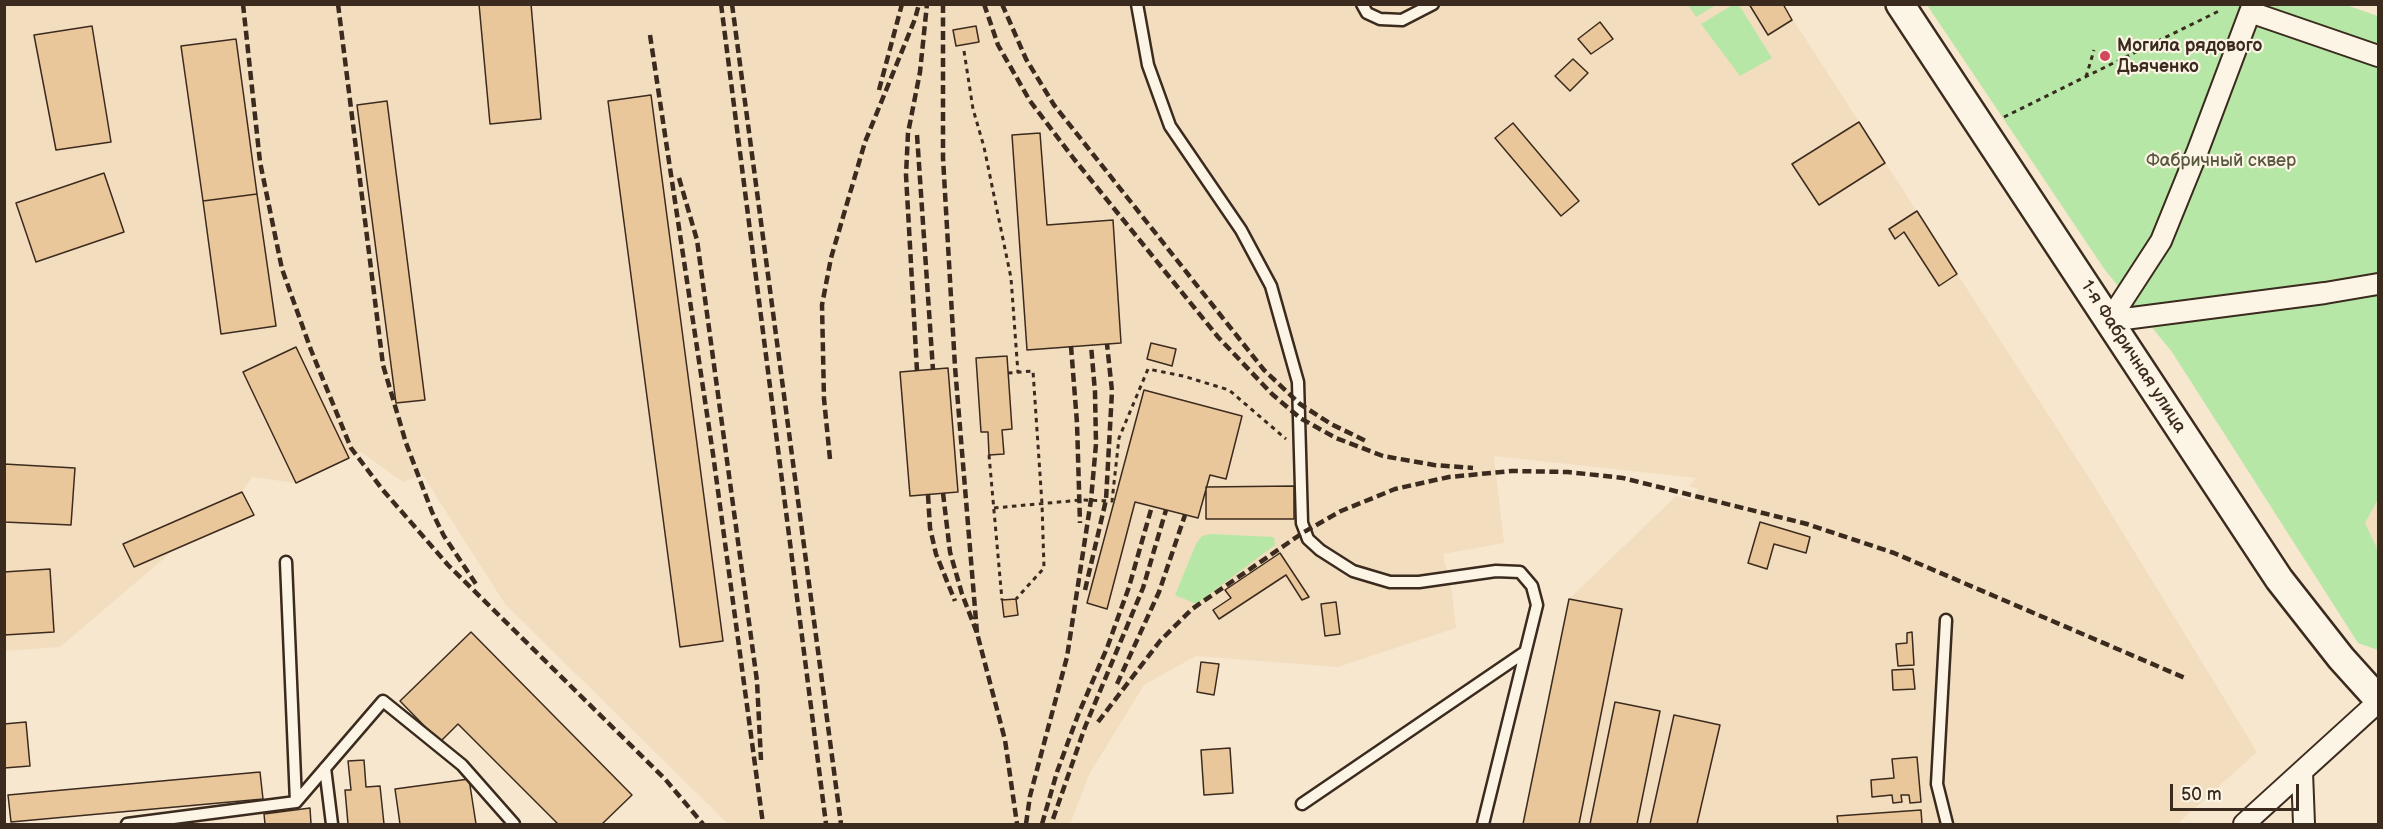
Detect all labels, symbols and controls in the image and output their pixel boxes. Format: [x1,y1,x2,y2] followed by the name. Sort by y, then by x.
[2117,35,2262,78] place label: Могила рядового Дьяченко
[2098,49,2112,63] marker: Могила рядового Дьяченко
[2146,150,2296,172] park label: Фабричный сквер
[2076,277,2190,437] street label: 1-я Фабричная улица
[2173,772,2302,810] scale bar
[2181,784,2222,805] text: 50 m

